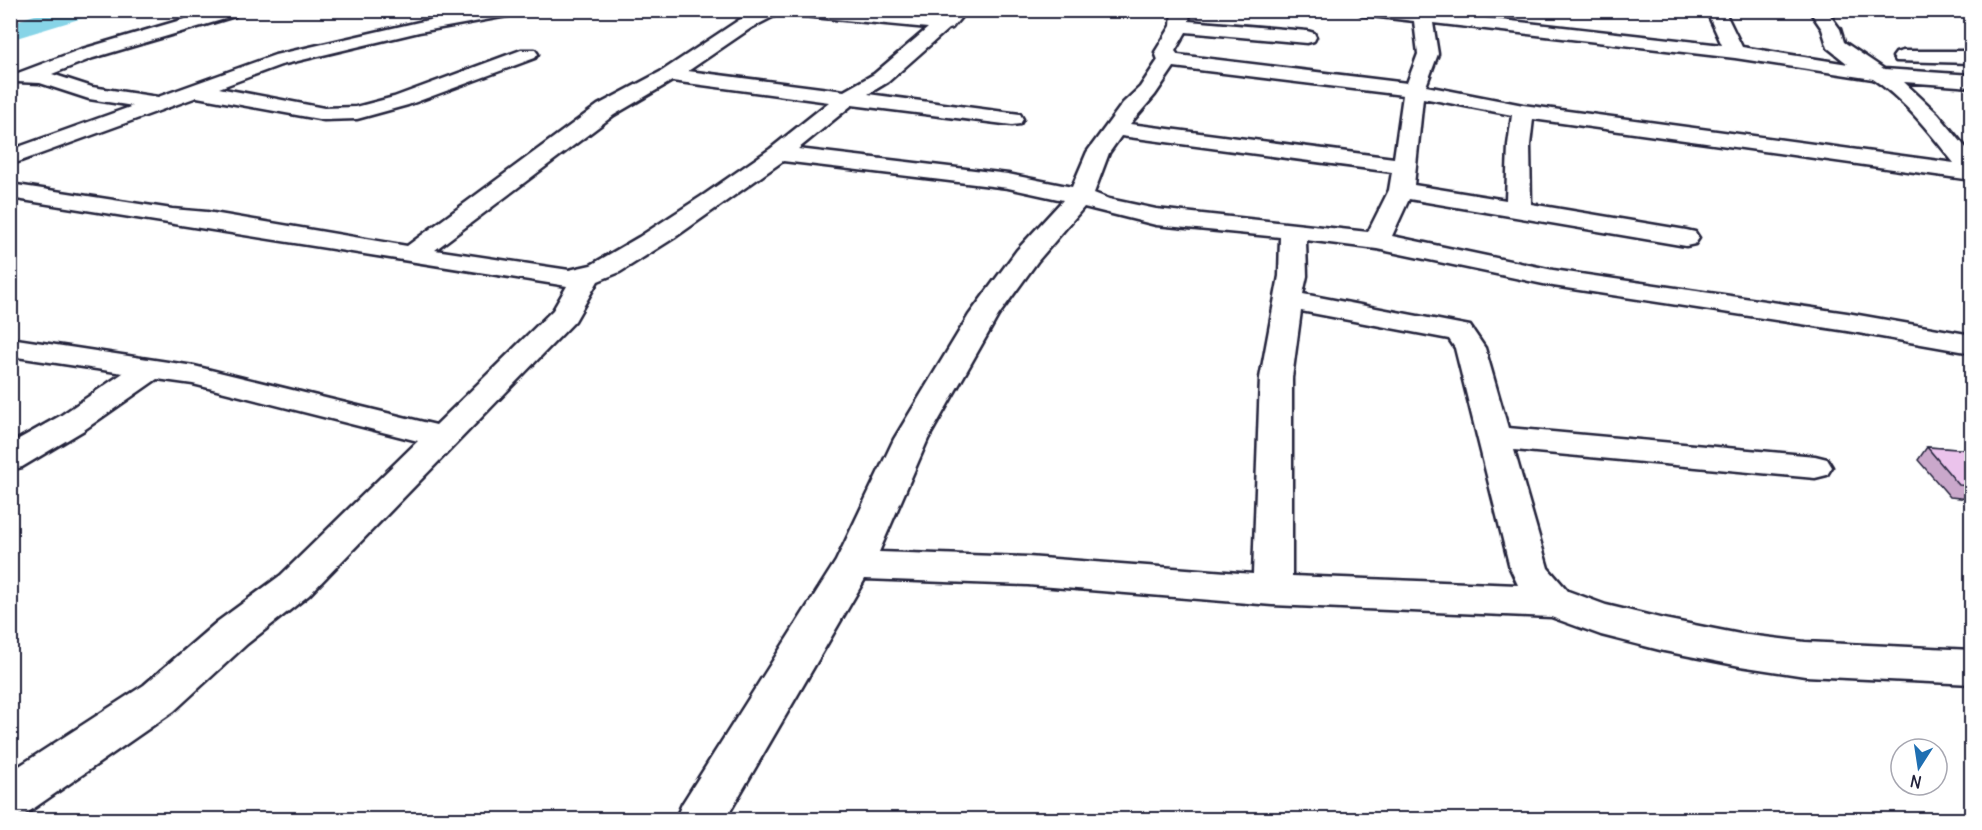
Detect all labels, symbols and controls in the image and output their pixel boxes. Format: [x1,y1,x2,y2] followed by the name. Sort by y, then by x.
[1889,737,1949,797] north arrow
[1908,771,1923,793] text: N

